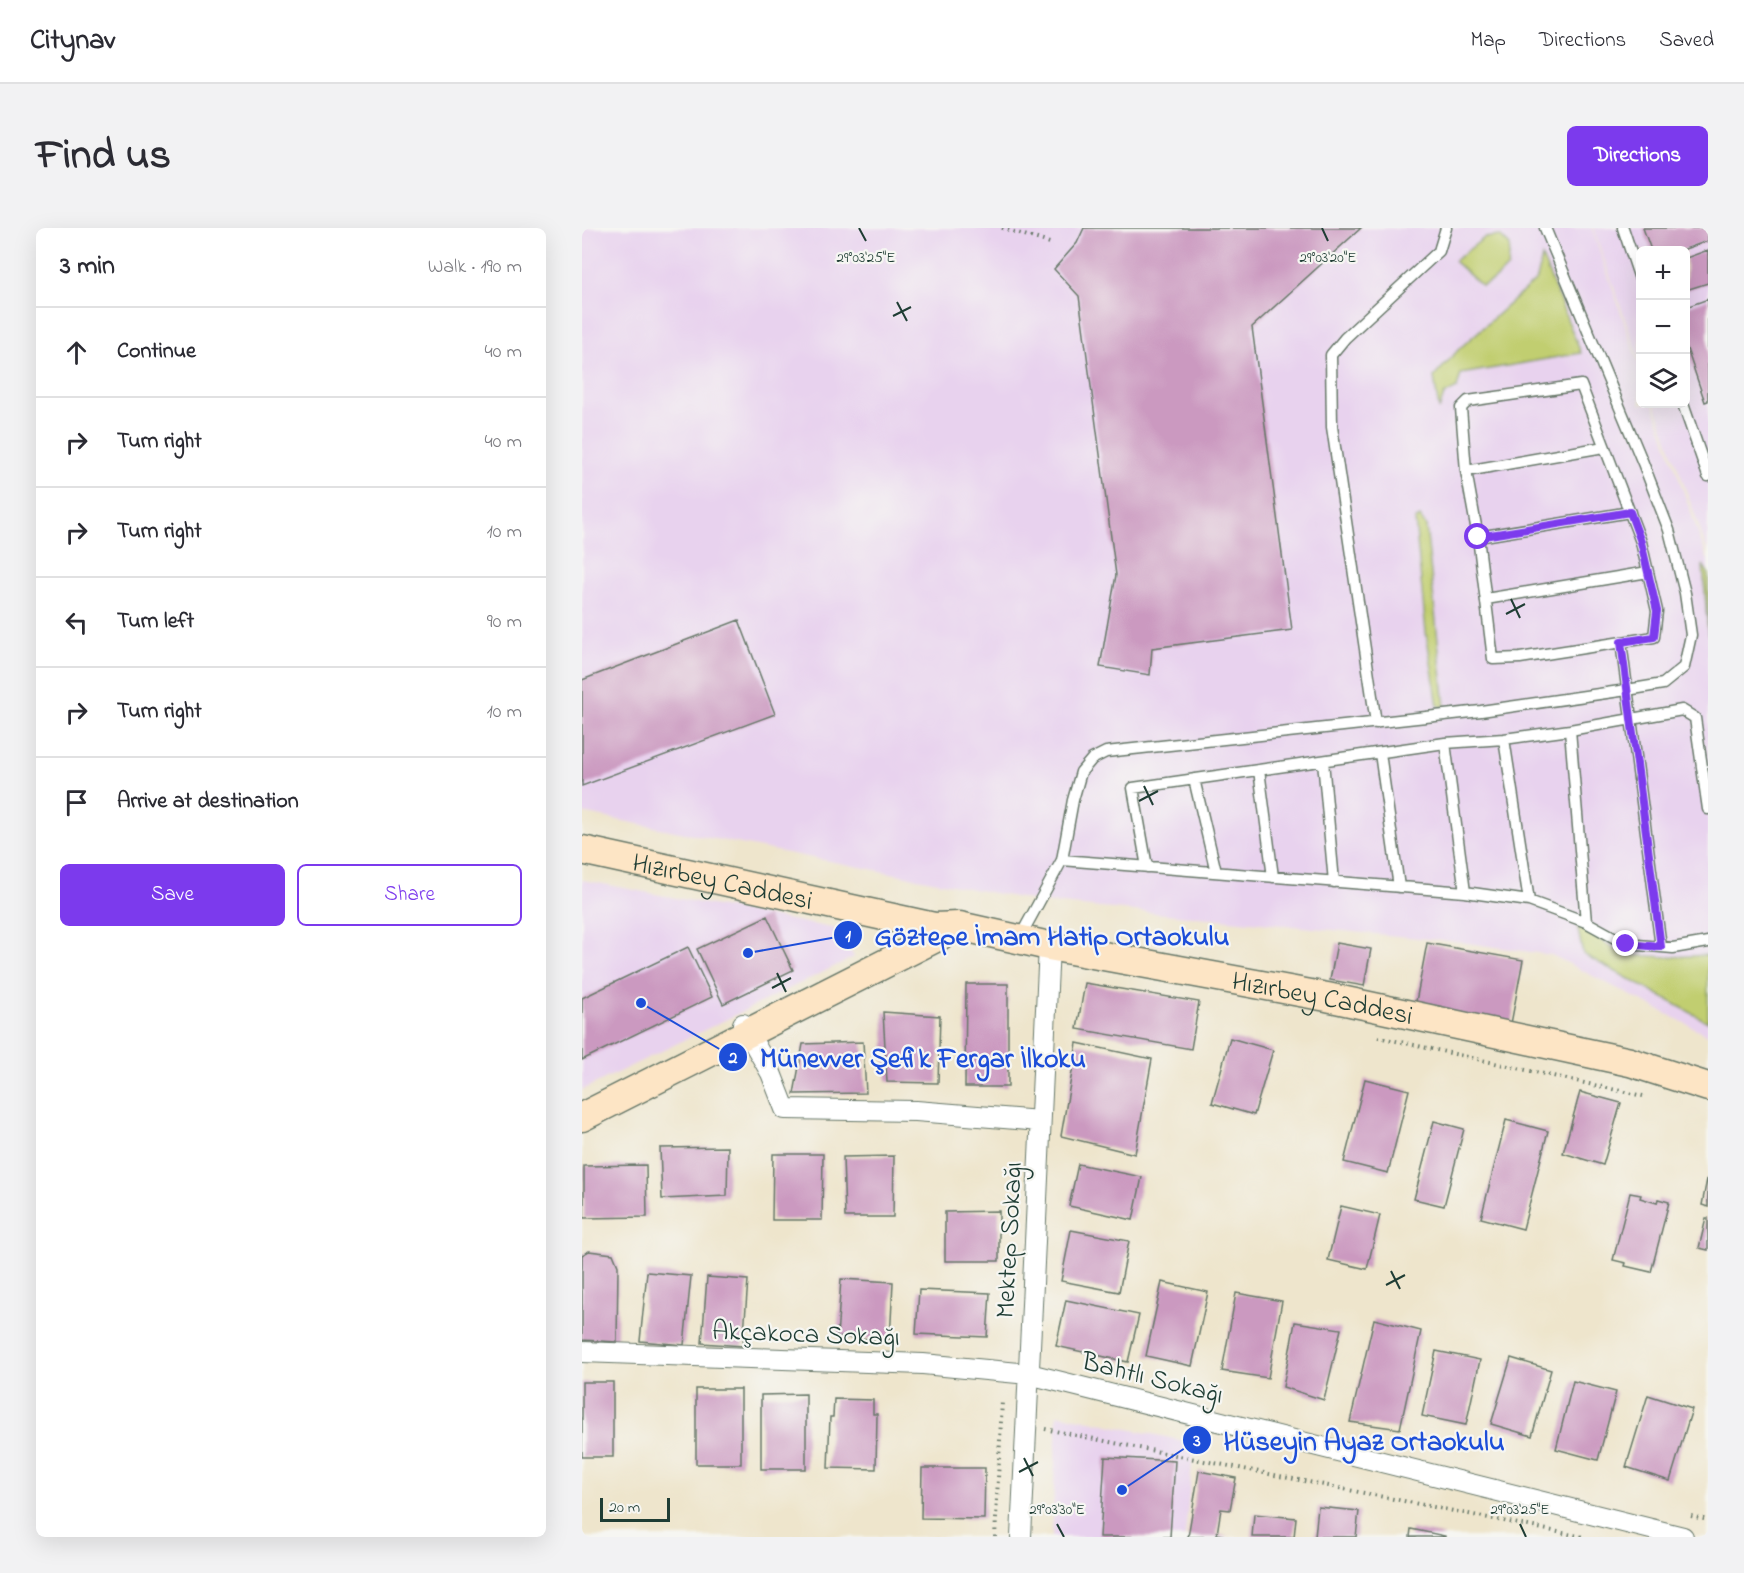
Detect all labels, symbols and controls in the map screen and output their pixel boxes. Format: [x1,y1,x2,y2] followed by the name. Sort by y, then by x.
[30,21,115,62] text: Citynav
[1470,26,1506,56] text: Map
[1539,26,1626,56] text: Directions
[1659,26,1714,56] text: Saved
[36,126,171,187] text: Find us
[1567,126,1708,186] button: Directions
[1636,246,1690,408] map controls
[1636,246,1690,300] button: +
[837,247,895,269] text: 29°03'25"E
[1300,247,1356,269] text: 29°03'20"E
[60,248,115,286] text: 3 min
[428,253,522,282] text: Walk · 190 m
[1636,300,1690,354] button: −
[60,336,93,369] icon: ahead
[117,336,196,368] text: Continue
[485,338,522,367] text: 40 m
[1636,354,1690,408] button: layers
[60,426,93,459] icon: right
[117,426,202,458] text: Turn right
[485,428,522,457] text: 40 m
[60,516,93,549] icon: right
[117,516,202,548] text: Turn right
[486,518,522,547] text: 10 m
[1464,523,1490,549] route start
[60,606,93,639] icon: left
[117,606,194,638] text: Turn left
[487,608,522,637] text: 90 m
[60,696,93,729] icon: right
[117,696,202,728] text: Turn right
[486,698,522,727] text: 10 m
[60,786,93,819] icon: arrive
[117,786,299,818] text: Arrive at destination
[628,845,816,922] street label: Hızırbey Caddesi
[60,864,285,926] button: Save
[297,864,522,926] button: Share
[833,912,1242,958] callout: Göztepe İmam Hatip Ortaokulu
[875,918,1230,959] text: Göztepe İmam Hatip Ortaokulu
[845,924,851,950] text: 1
[1612,930,1638,956] route end
[1229,963,1416,1037] street label: Hızırbey Caddesi
[718,1034,1098,1080] callout: Münevver Şefik Fergar İlkoku
[760,1040,1086,1082] text: Münevver Şefik Fergar İlkoku
[728,1046,738,1072] text: 2
[987,1161,1034,1319] street label: Mektep Sokağı
[711,1313,901,1358] street label: Akçakoca Sokağı
[1076,1343,1227,1416] street label: Bahtlı Sokağı
[1182,1417,1517,1463] callout: Hüseyin Ayaz Ortaokulu
[1223,1423,1505,1464] text: Hüseyin Ayaz Ortaokulu
[1192,1429,1201,1455] text: 3
[600,1495,670,1522] scale bar
[609,1496,640,1520] text: 20 m
[1029,1499,1085,1521] text: 29°03'30"E
[1491,1499,1549,1521] text: 29°03'25"E

